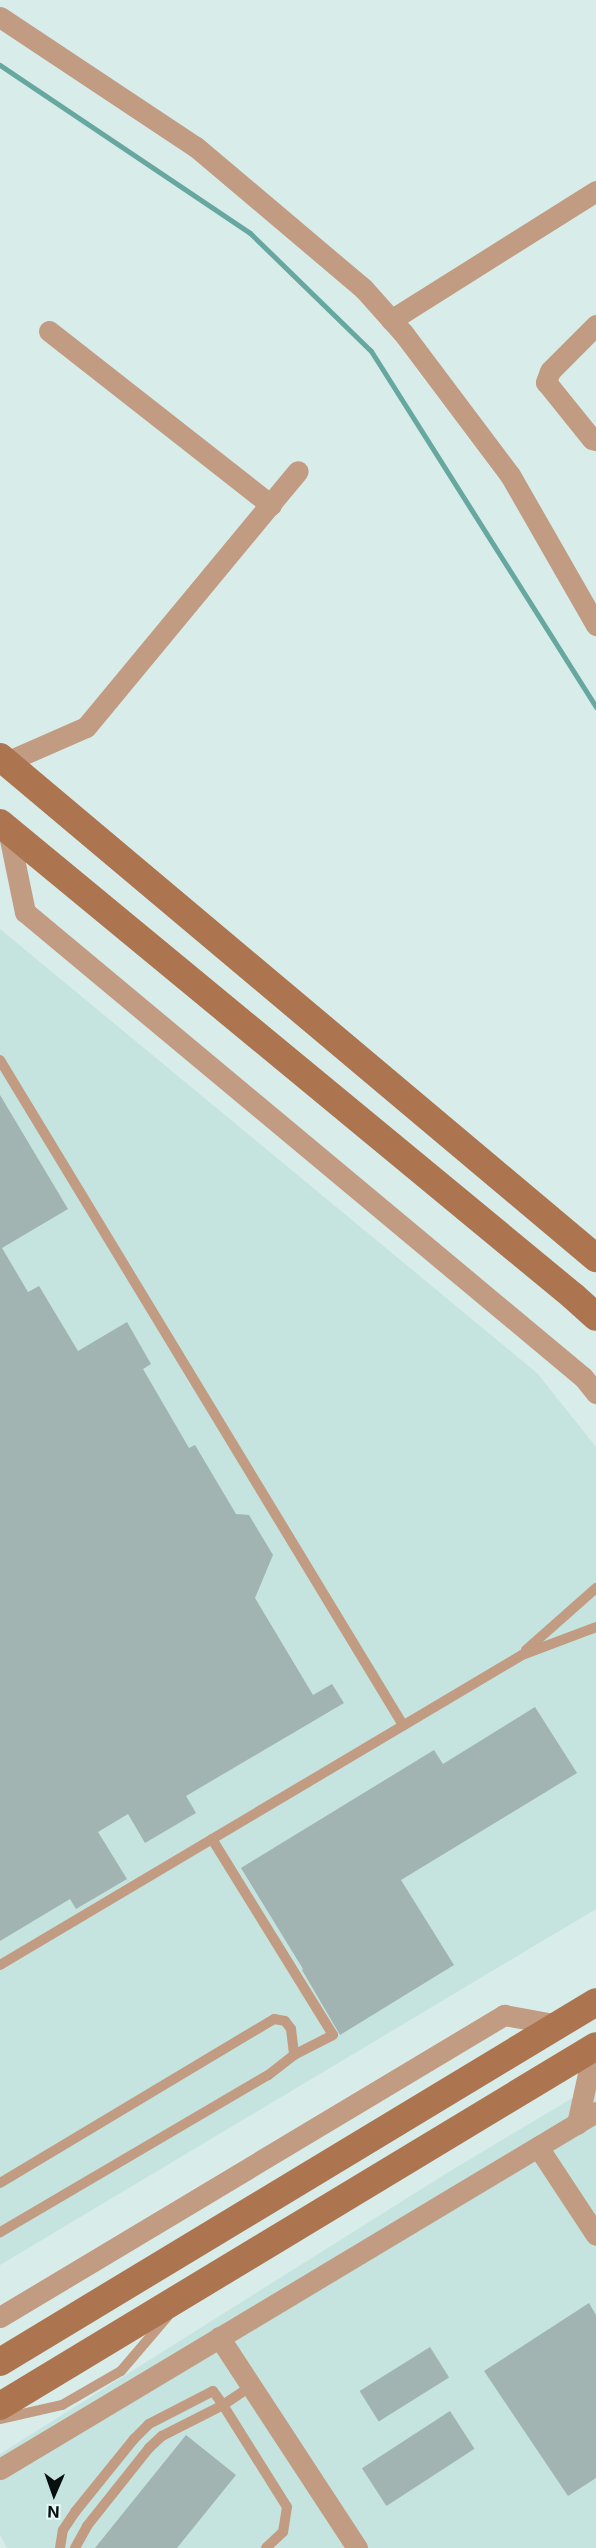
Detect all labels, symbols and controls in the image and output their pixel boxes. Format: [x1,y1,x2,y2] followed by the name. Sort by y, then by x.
[24,2464,84,2524] north arrow
[47,2502,60,2522] text: N

